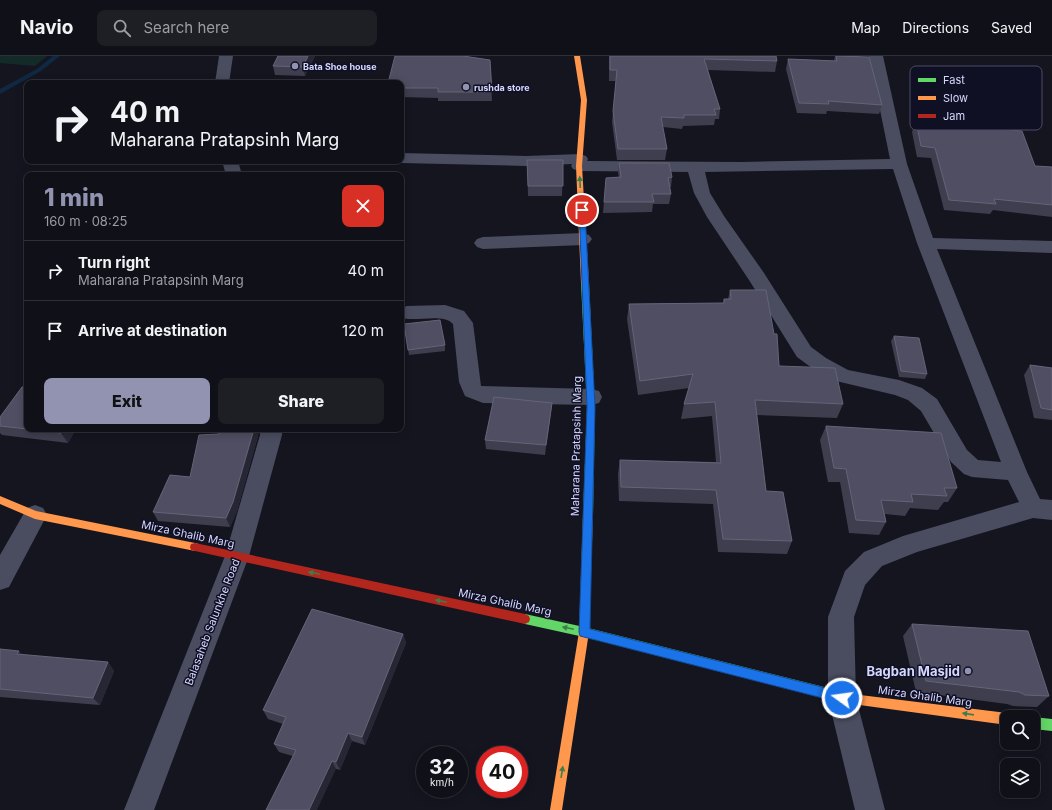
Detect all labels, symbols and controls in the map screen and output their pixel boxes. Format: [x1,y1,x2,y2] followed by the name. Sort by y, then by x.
[97,10,377,46] search box
[20,16,73,39] text: Navio
[111,17,133,39] icon: search
[143,18,229,37] text: Search here
[851,19,880,36] text: Map
[902,19,969,36] text: Directions
[991,19,1032,36] text: Saved
[290,61,300,71] marker: Bata Shoe house
[303,61,377,72] place label: Bata Shoe house
[910,66,1042,130] legend
[943,73,965,87] text: Fast
[461,82,471,92] marker: rushda store
[474,82,530,93] place label: rushda store
[943,91,968,105] text: Slow
[110,95,180,129] text: 40 m
[44,96,96,148] icon: right
[943,109,965,123] text: Jam
[110,129,339,150] text: Maharana Pratapsinh Marg
[577,175,583,188] one-way arrow
[44,183,104,212] text: 1 min
[342,185,384,227] button: close
[565,193,599,227] pin
[571,199,593,221] icon: arrive
[44,213,127,229] text: 160 m · 08:25
[78,253,150,272] text: Turn right
[44,260,66,282] icon: right
[347,261,384,280] text: 40 m
[78,272,244,288] text: Maharana Pratapsinh Marg
[44,320,66,342] icon: arrive
[78,321,227,340] text: Arrive at destination
[342,321,384,340] text: 120 m
[568,376,584,516] street label: Maharana Pratapsinh Marg
[44,378,210,424] button: Exit
[218,378,384,424] button: Share
[140,517,236,551] street label: Mirza Ghalib Marg
[181,557,243,687] street label: Balasaheb Salunkhe Road
[308,570,320,576] one-way arrow
[457,585,553,619] street label: Mirza Ghalib Marg
[435,597,447,603] one-way arrow
[562,625,574,631] one-way arrow
[866,663,960,679] place label: Bagban Masjid
[963,666,973,676] marker: Bagban Masjid
[821,677,863,719] position arrow
[877,682,973,710] street label: Mirza Ghalib Marg
[1000,710,1040,798] map controls
[1000,710,1040,750] button: search
[962,711,974,717] one-way arrow
[476,746,528,798] speed limit sign: 40
[429,755,455,779] text: 32
[1000,758,1040,798] button: layers
[559,765,565,778] one-way arrow
[430,776,454,788] text: km/h

